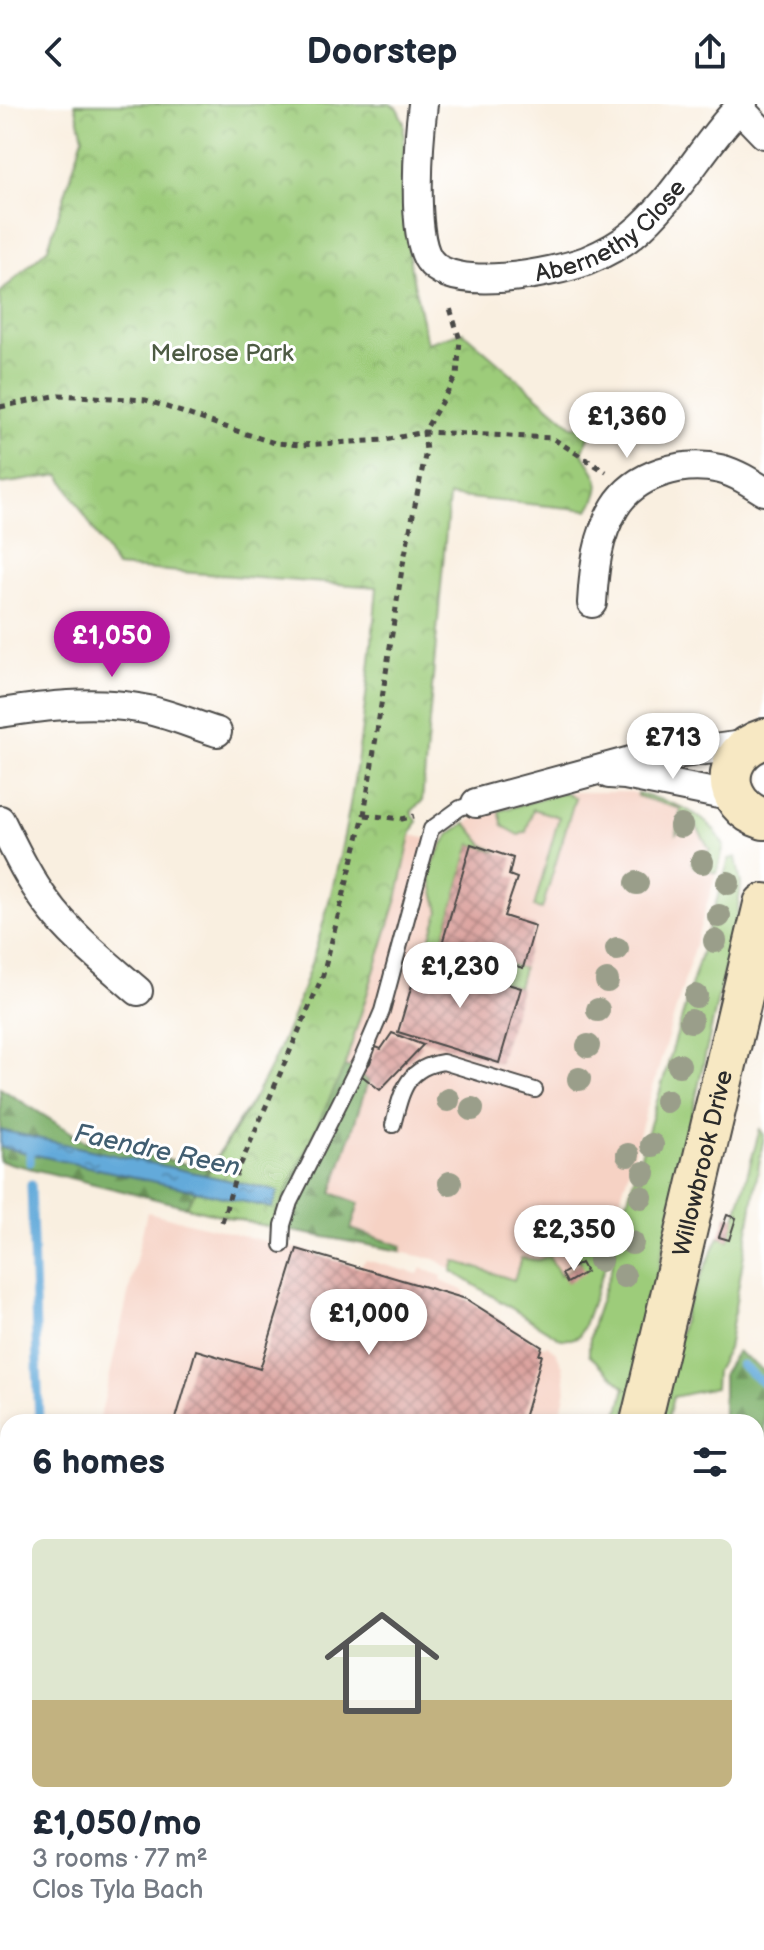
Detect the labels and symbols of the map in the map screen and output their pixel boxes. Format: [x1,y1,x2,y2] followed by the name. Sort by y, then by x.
[533,173,692,288] street label: Abernethy Close
[151,339,294,368] park label: Melrose Park
[562,392,692,460] pin: £1,360
[47,611,177,679] pin: £1,050
[626,713,720,781] pin: £713
[395,942,525,1010] pin: £1,230
[666,1067,739,1259] street label: Willowbrook Drive
[71,1118,243,1184] water label: Faendre Reen
[509,1205,639,1273] pin: £2,350
[304,1289,434,1357] pin: £1,000

